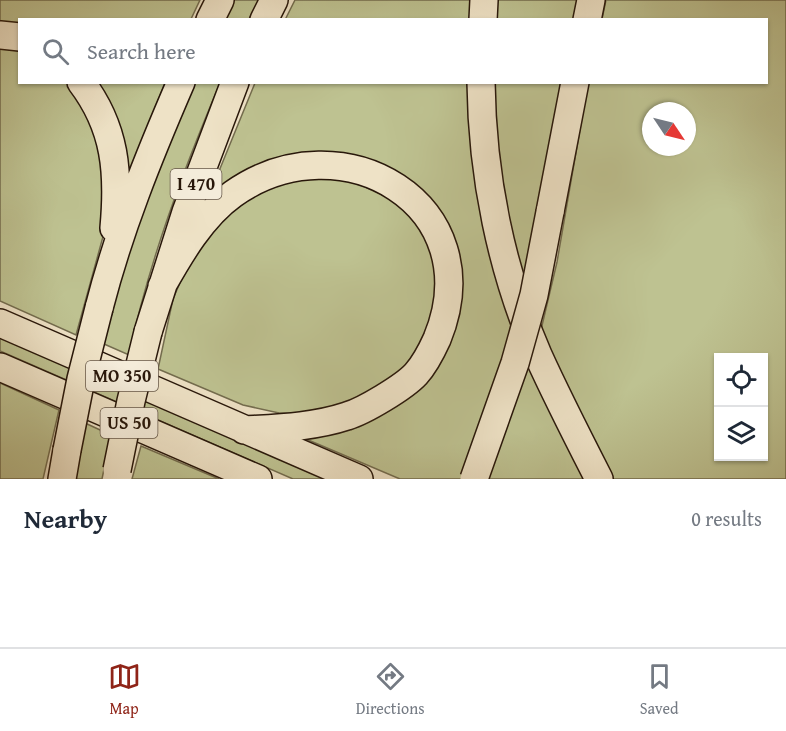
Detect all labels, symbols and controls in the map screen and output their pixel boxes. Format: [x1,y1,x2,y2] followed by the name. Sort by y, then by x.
[18,18,768,84] search box
[39,35,72,68] icon: search
[87,35,196,67] text: Search here
[642,102,696,156] north arrow
[170,169,222,199] road number: I 470
[714,353,768,461] map controls
[714,353,768,407] button: locate
[86,361,158,391] road number: MO 350
[714,407,768,461] button: layers
[100,408,158,438] road number: US 50
[24,499,107,538] text: Nearby
[691,504,762,533] text: 0 results
[108,660,141,720] tab: Map
[356,660,425,720] tab: Directions
[640,660,678,720] tab: Saved

